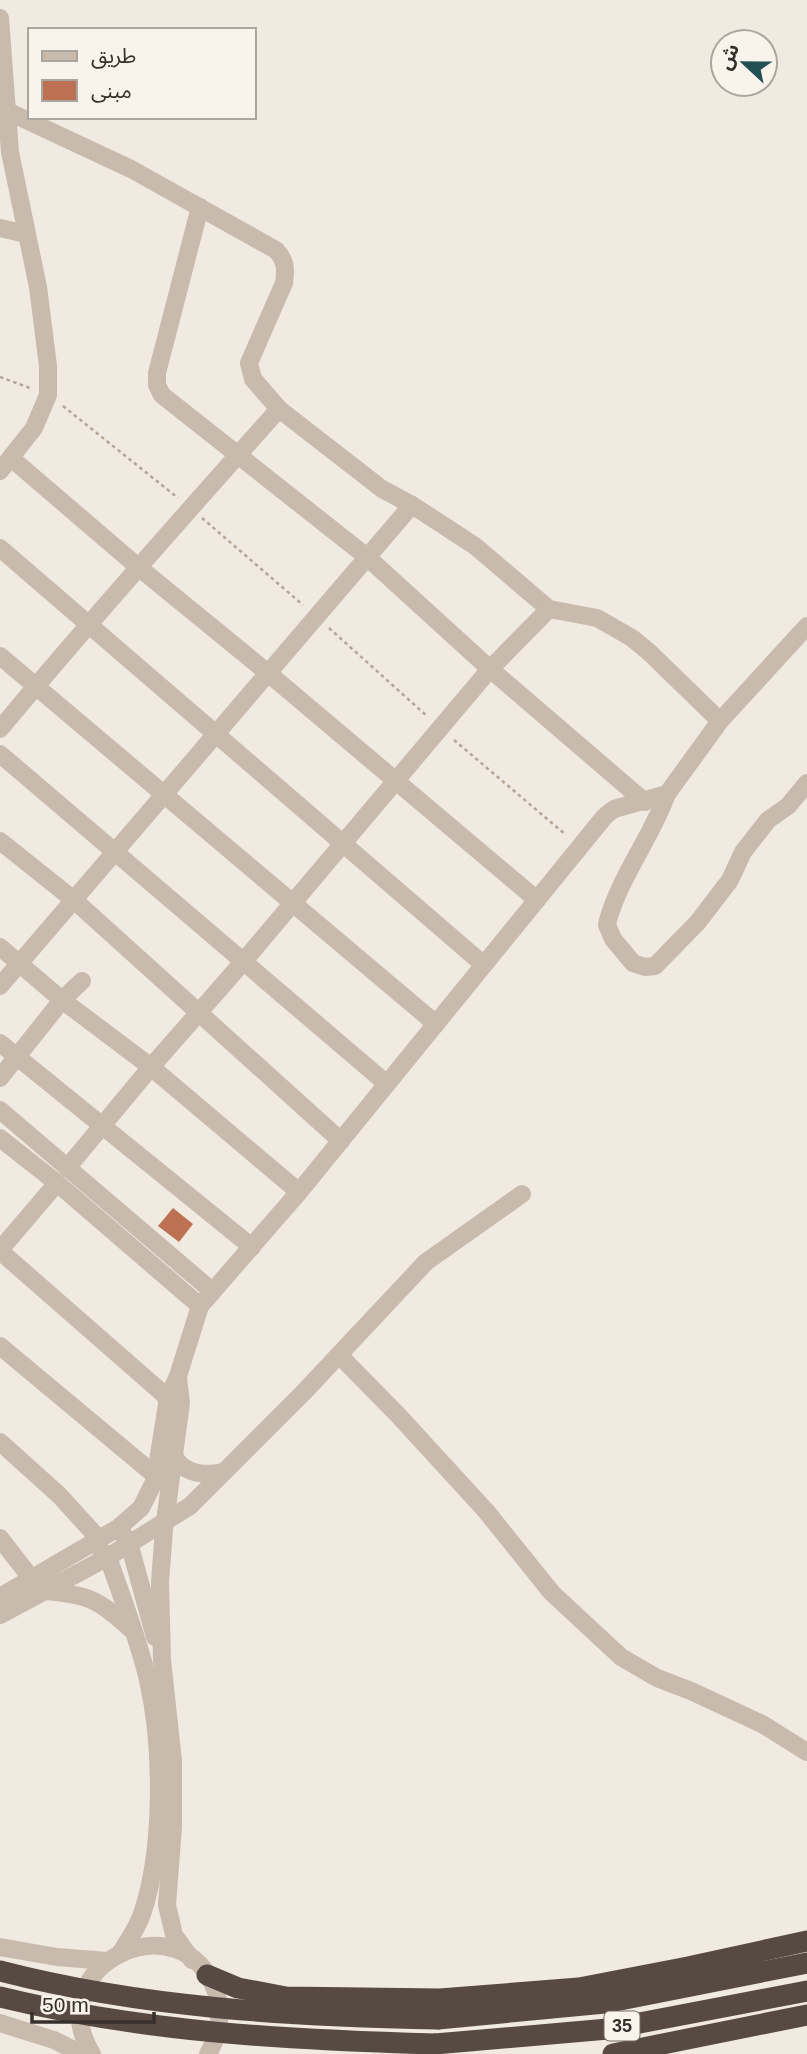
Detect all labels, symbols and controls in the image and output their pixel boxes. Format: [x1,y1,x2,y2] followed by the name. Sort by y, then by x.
[28,28,256,119] legend
[709,28,779,98] north arrow
[714,41,743,73] text: ش
[91,44,136,69] text: طريق
[91,79,132,103] text: مبنى
[32,1980,154,2024] scale bar
[42,1993,89,2016] text: 50 m
[604,2012,640,2040] road number: 35

